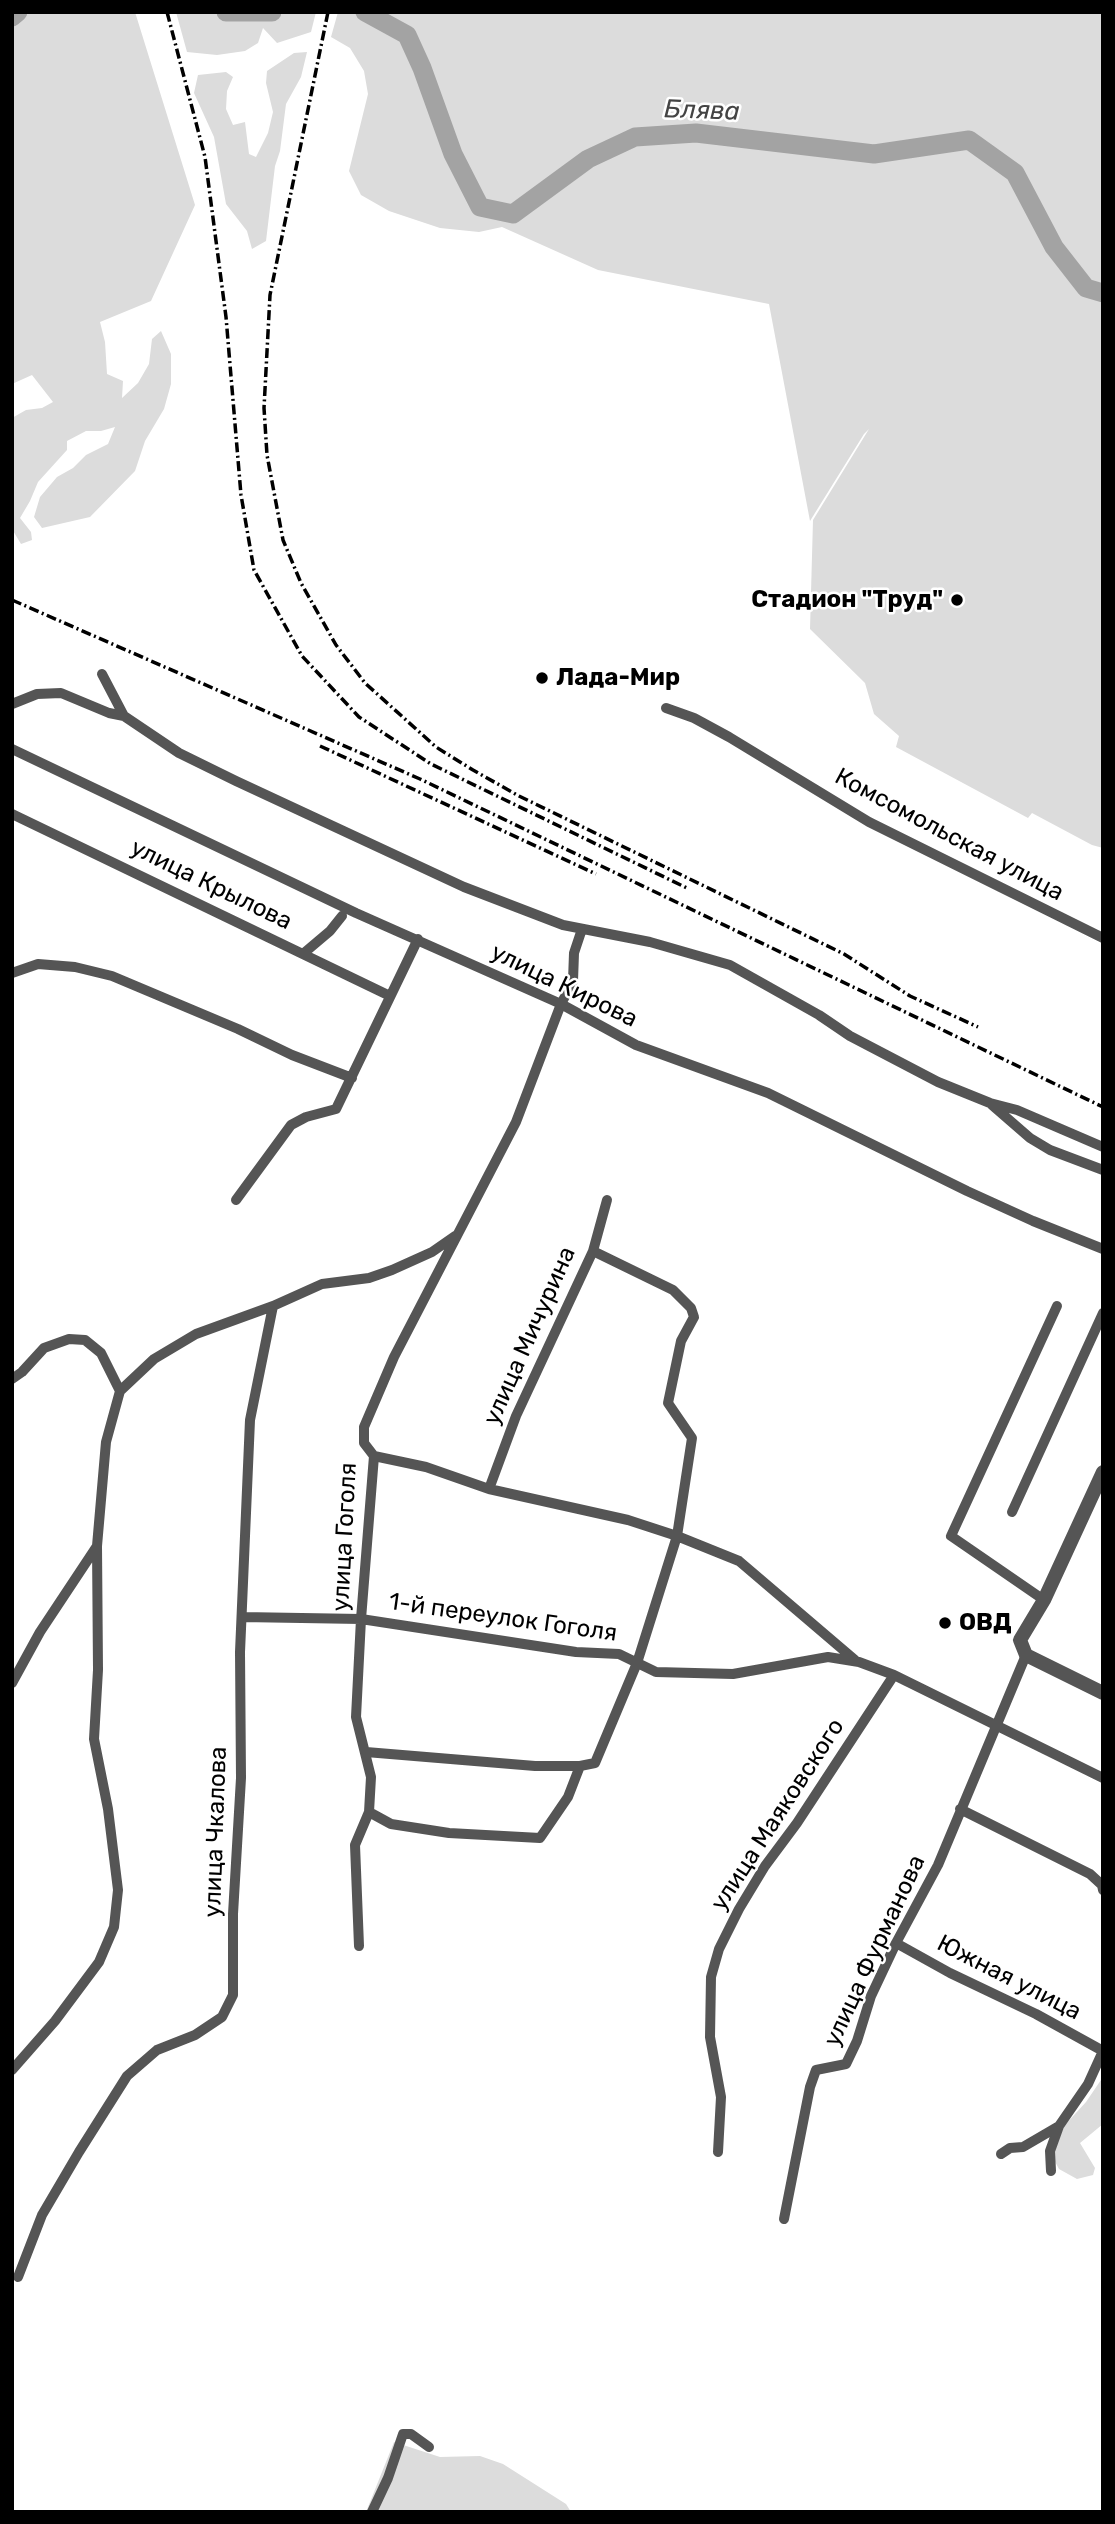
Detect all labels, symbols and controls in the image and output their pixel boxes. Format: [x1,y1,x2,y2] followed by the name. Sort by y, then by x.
[664,94,740,128] water label: Блява
[751,586,943,614] place label: Стадион "Труд"
[949,592,965,608] marker: Стадион "Труд"
[556,664,680,692] place label: Лада-Мир
[534,670,550,686] marker: Лада-Мир
[830,762,1068,908] street label: Комсомольская улица
[126,833,296,937] street label: улица Крылова
[486,938,642,1034] street label: улица Кирова
[478,1243,582,1429] street label: улица Мичурина
[327,1462,363,1612] street label: улица Гоголя
[387,1588,619,1648] street label: 1-й переулок Гоголя
[959,1609,1012,1637] place label: ОВД
[937,1615,953,1631] marker: ОВД
[705,1714,851,1916] street label: улица Маяковского
[199,1746,233,1918] street label: улица Чкалова
[818,1851,932,2051] street label: улица Фурманова
[932,1929,1086,2027] street label: Южная улица

